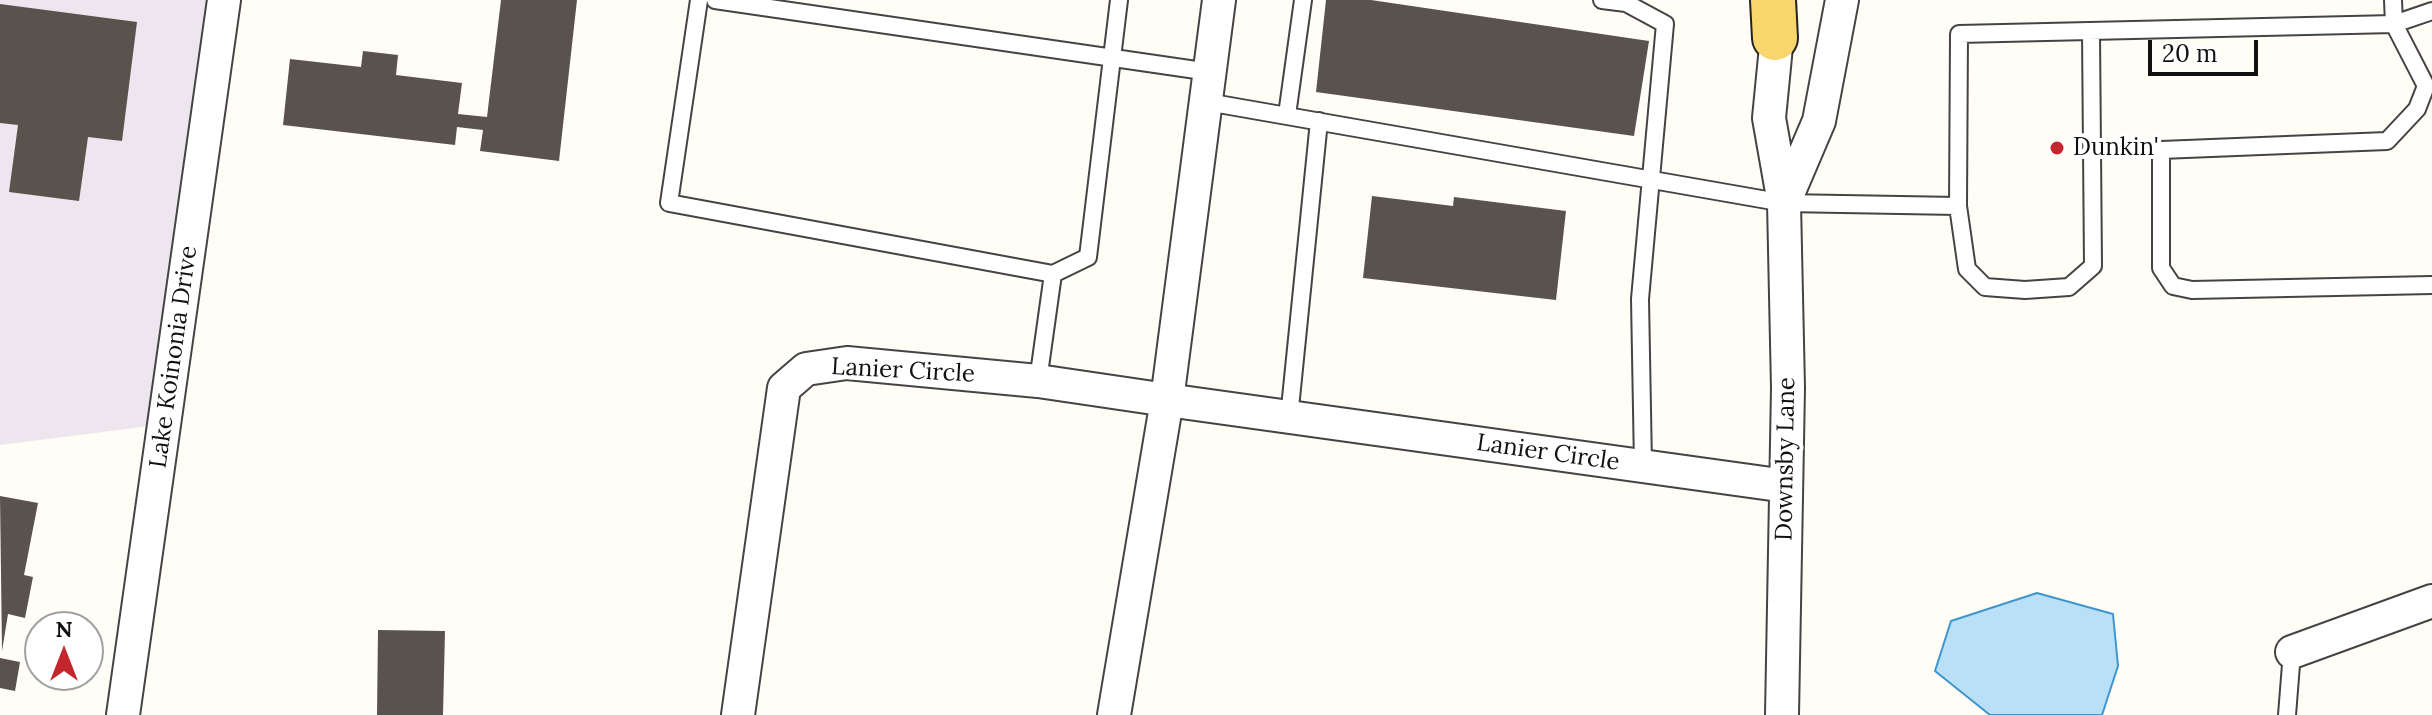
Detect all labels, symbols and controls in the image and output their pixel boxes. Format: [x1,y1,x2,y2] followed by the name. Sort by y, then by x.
[2152,24,2262,74] scale bar
[2162,38,2218,69] text: 20 m
[2073,134,2159,162] place label: Dunkin'
[2048,139,2066,157] marker: Dunkin'
[144,244,204,470] street label: Lake Koinonia Drive
[830,353,976,389] street label: Lanier Circle
[1770,377,1802,541] street label: Downsby Lane
[1475,429,1621,477] street label: Lanier Circle
[24,611,104,691] north arrow
[55,615,73,643] text: N

